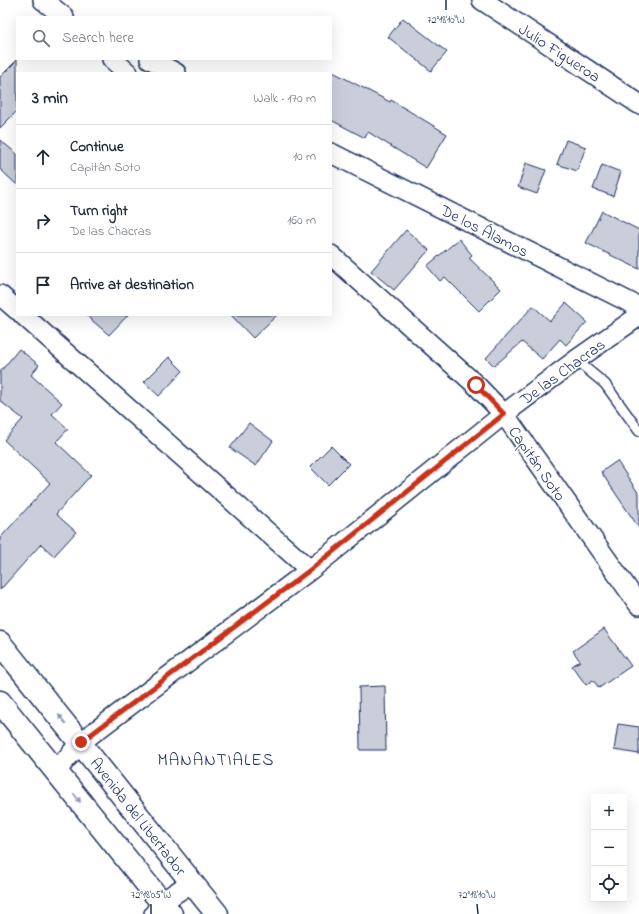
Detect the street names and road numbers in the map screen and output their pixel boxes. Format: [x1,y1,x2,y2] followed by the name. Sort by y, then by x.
[513,18,605,89] street label: Julio Figueroa
[435,199,532,264] street label: De los Álamos
[515,333,611,412] street label: De las Chacras
[502,422,571,507] street label: Capitán Soto
[83,753,191,882] street label: Avenida del Libertador

